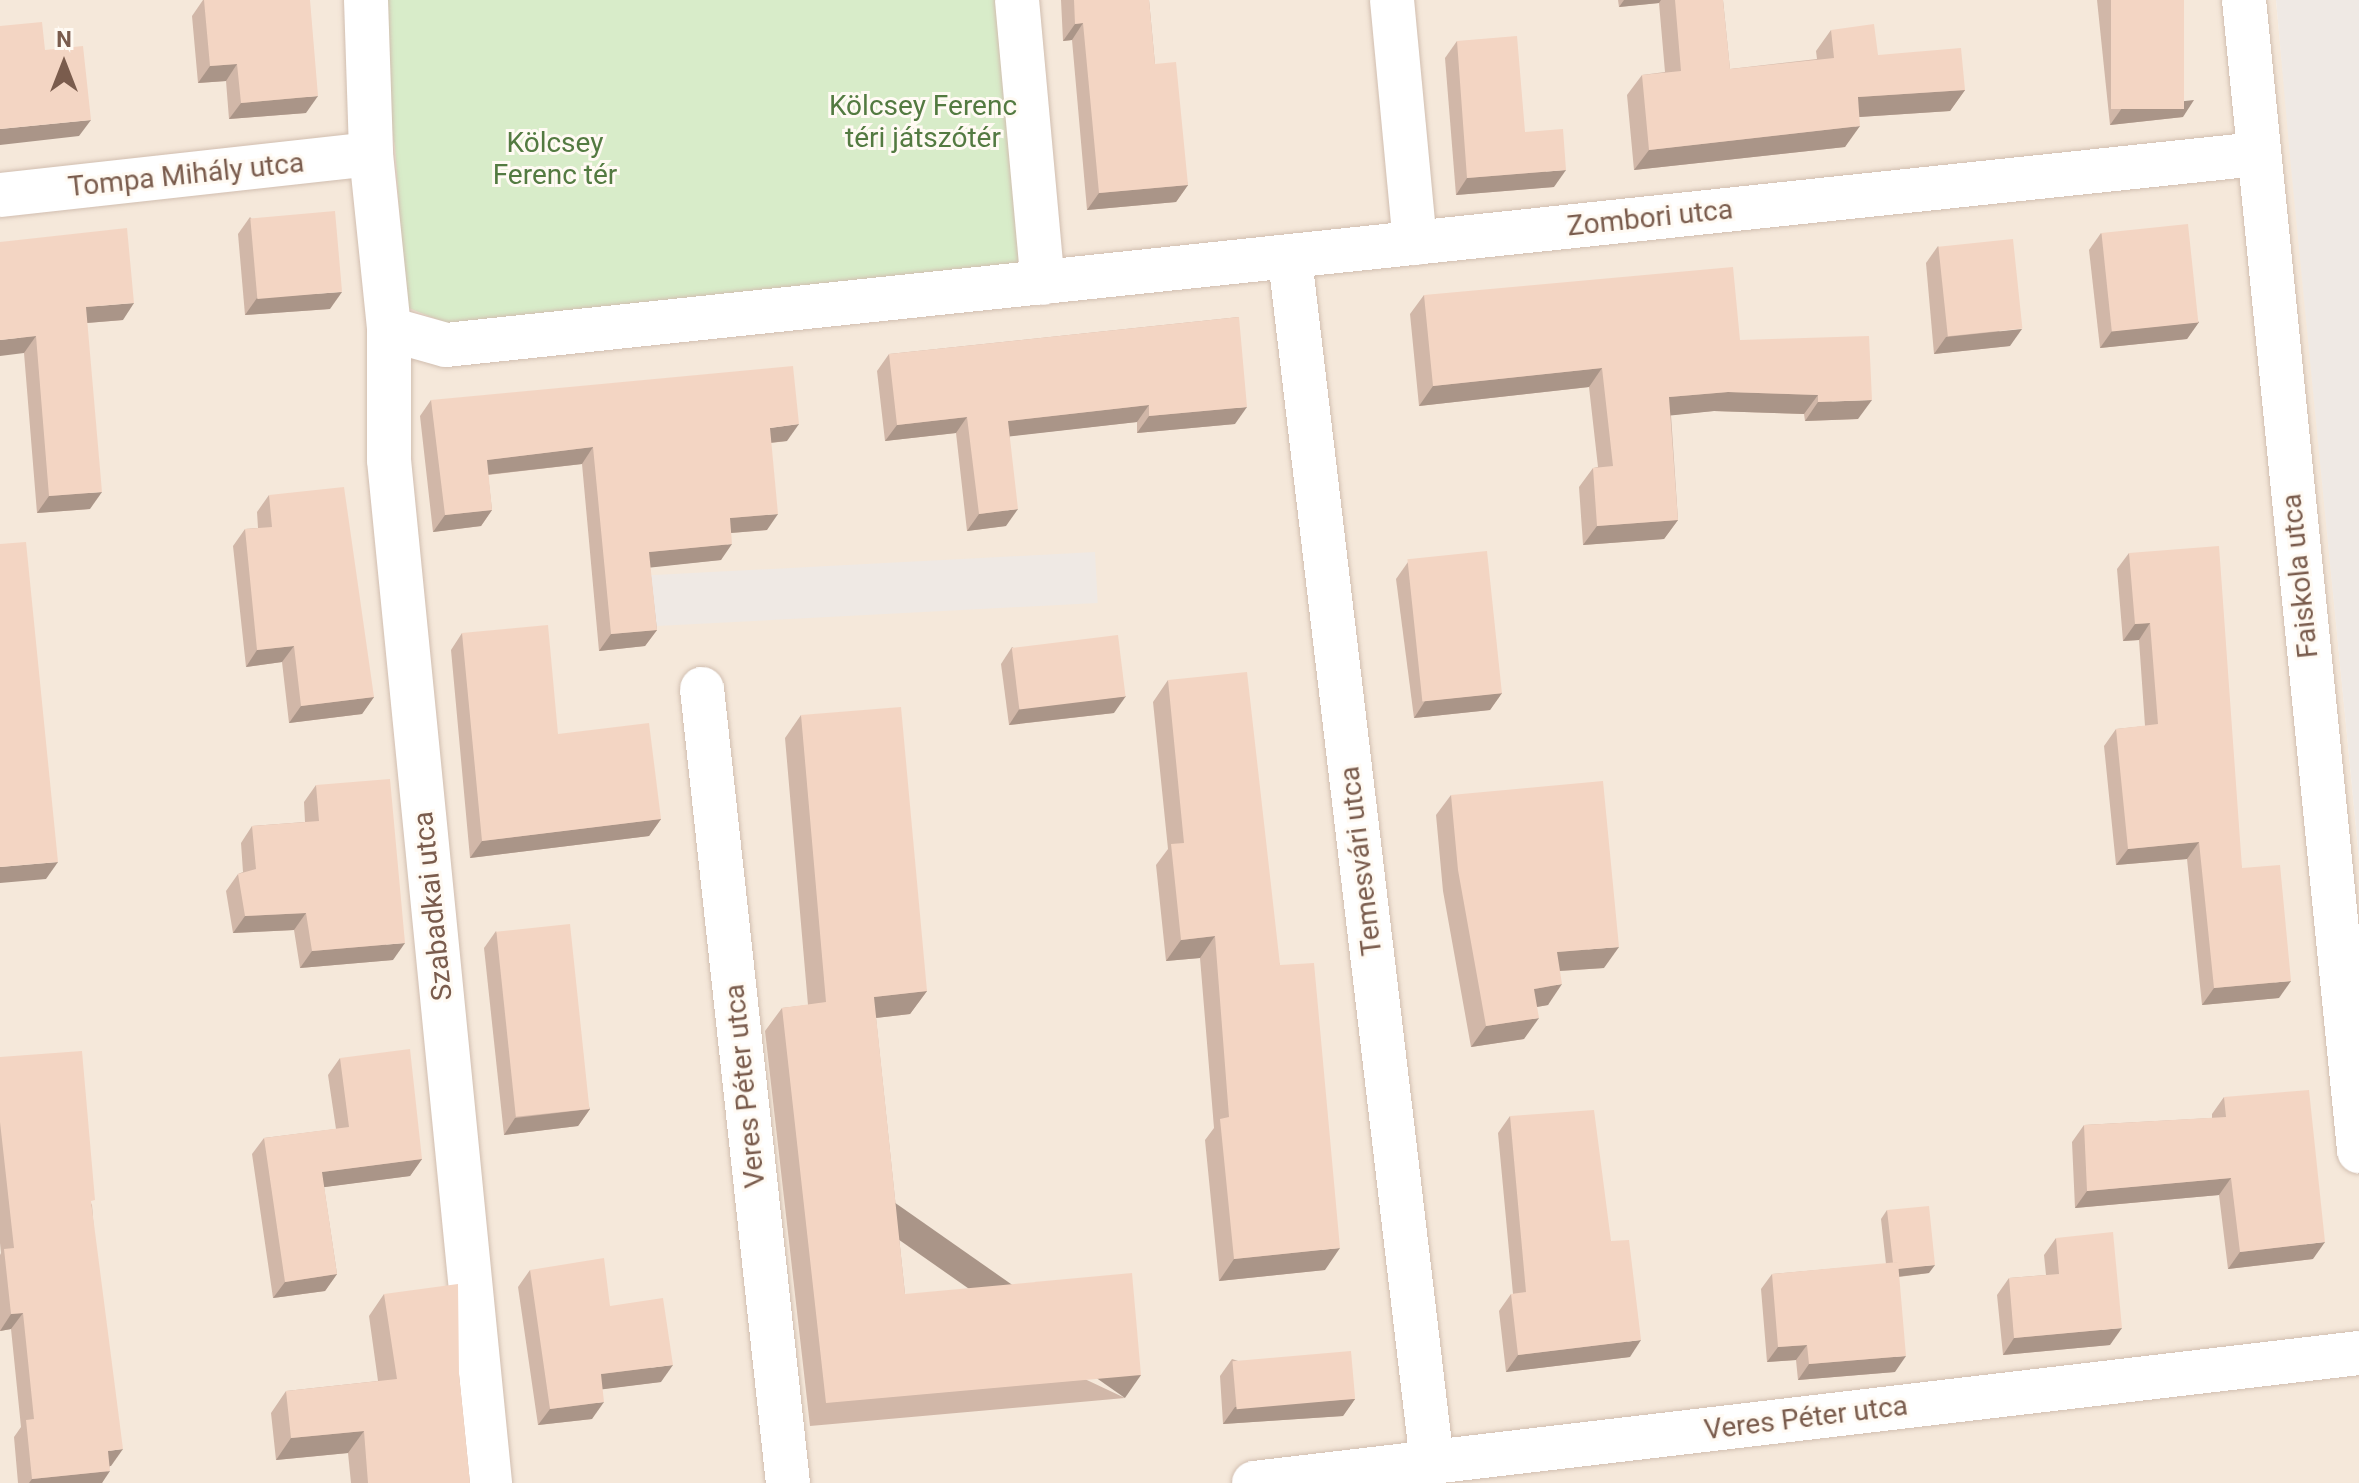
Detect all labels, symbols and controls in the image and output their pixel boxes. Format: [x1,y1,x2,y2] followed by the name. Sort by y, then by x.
[24,24,104,104] north arrow
[56,27,72,52] text: N
[829,89,1017,155] park label: Kölcsey Ferenc téri játszótér
[493,126,617,192] park label: Kölcsey Ferenc tér
[66,146,306,204] street label: Tompa Mihály utca
[1565,193,1735,243] street label: Zombori utca
[2275,492,2325,660] street label: Faiskola utca
[1333,764,1389,958] street label: Temesvári utca
[406,810,460,1002] street label: Szabadkai utca
[718,982,772,1190] street label: Veres Péter utca
[1702,1389,1910,1447] street label: Veres Péter utca

